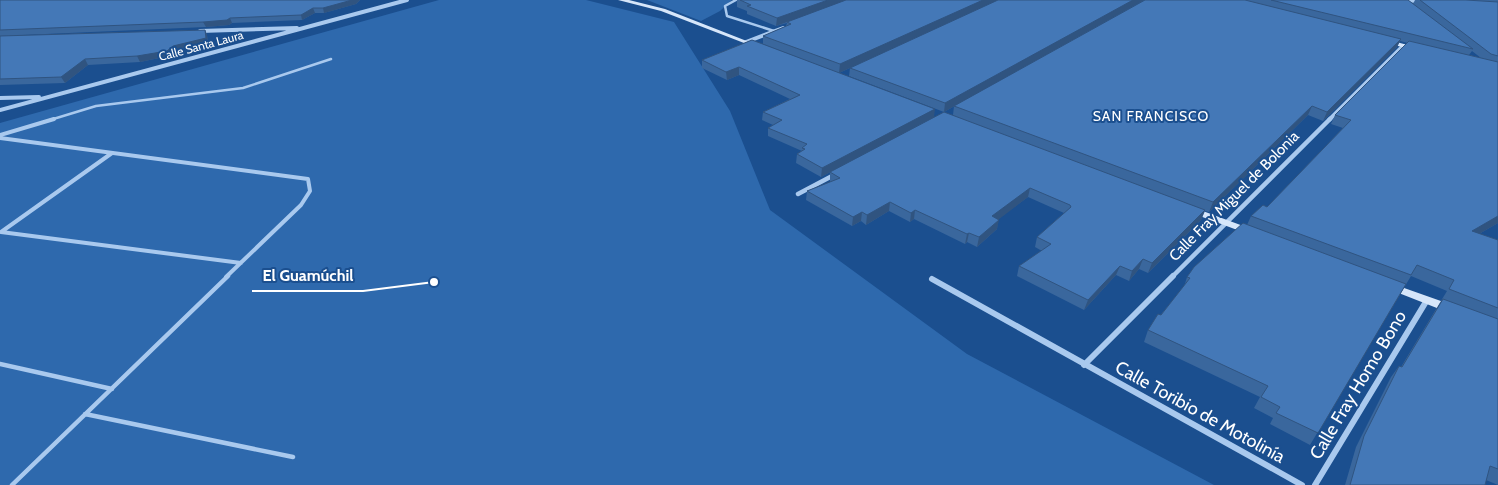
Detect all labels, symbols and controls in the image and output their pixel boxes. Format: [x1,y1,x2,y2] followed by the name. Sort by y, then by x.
[157,27,245,64] street label: Calle Santa Laura
[1093,107,1209,125] district label: SAN FRANCISCO
[1165,127,1303,265] street label: Calle Fray Miguel de Bolonia
[252,260,363,291] callout: El Guamúchil
[262,266,354,285] text: El Guamúchil
[1305,307,1411,463] street label: Calle Fray Homo Bono
[1111,356,1289,468] street label: Calle Toribio de Motolinía

